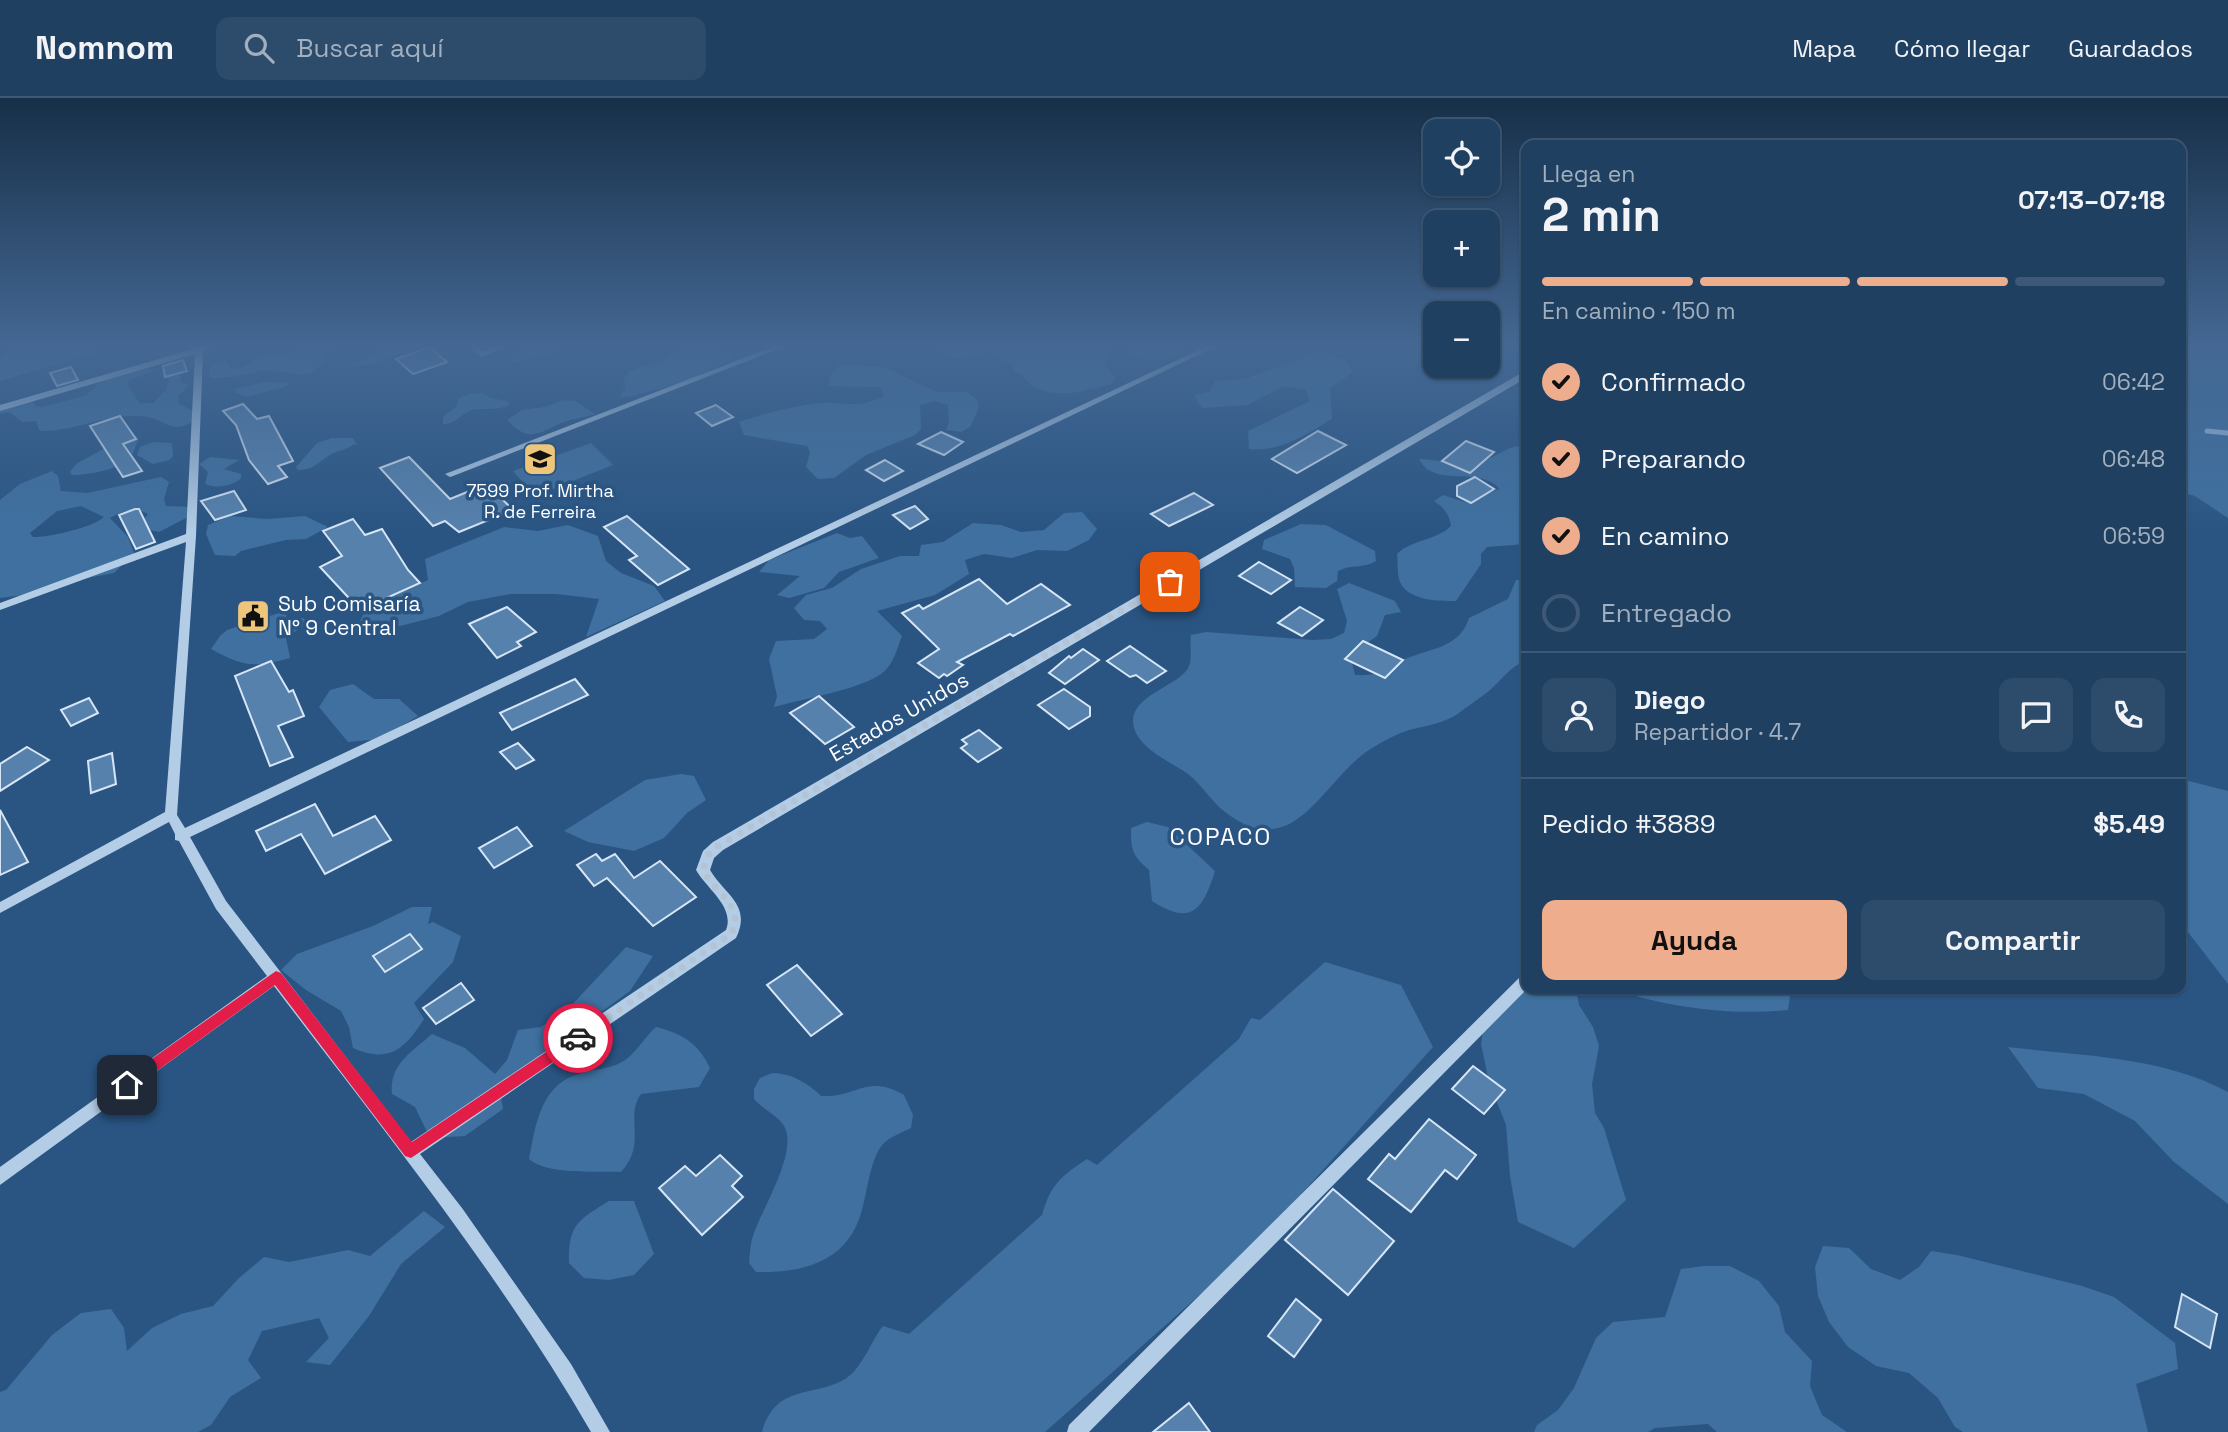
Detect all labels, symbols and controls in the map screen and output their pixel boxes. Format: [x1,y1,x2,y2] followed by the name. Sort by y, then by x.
[216,17,706,80] search box
[35,27,174,69] text: Nomnom
[240,29,278,67] icon: search
[296,31,444,65] text: Buscar aquí
[1792,33,1856,64] text: Mapa
[1894,33,2030,64] text: Cómo llegar
[2068,33,2193,64] text: Guardados
[1423,119,1500,378] map controls
[1423,119,1500,196] button: locate
[1542,159,1635,189] text: Llega en
[2018,183,2165,217] text: 07:13–07:18
[1542,186,1661,244] text: 2 min
[1423,210,1500,287] button: +
[1542,296,1736,326] text: En camino · 150 m
[1423,301,1500,378] button: −
[1542,363,1580,401] icon: check
[1601,365,1746,399] text: Confirmado
[2102,367,2165,397] text: 06:42
[521,440,559,478] school or university icon: 7599 Prof. Mirtha R. de Ferreira
[1542,440,1580,478] icon: check
[1601,442,1746,476] text: Preparando
[2102,444,2165,474] text: 06:48
[466,479,614,523] place label: 7599 Prof. Mirtha R. de Ferreira
[1542,517,1580,555] icon: check
[1601,519,1730,553] text: En camino
[2103,521,2165,551] text: 06:59
[1140,552,1200,612] pin
[1151,563,1189,601] icon: bag
[278,590,421,641] place label: Sub Comisaría N° 9 Central
[1601,596,1732,630] text: Entregado
[234,597,272,635] public building icon: Sub Comisaría N° 9 Central
[824,666,973,767] street label: Estados Unidos
[1542,678,1616,752] button: person
[1999,678,2073,752] button: chat
[2091,678,2165,752] button: phone
[1634,683,1706,717] text: Diego
[1634,717,1801,747] text: Repartidor · 4.7
[1542,807,1716,841] text: Pedido #3889
[2093,807,2165,841] text: $5.49
[1170,821,1272,852] district label: COPACO
[1542,900,1847,980] button: Ayuda
[1861,900,2165,980] button: Compartir
[543,1003,613,1073] courier
[559,1019,597,1057] icon: car
[97,1055,157,1115] pin
[108,1066,146,1104] icon: home

